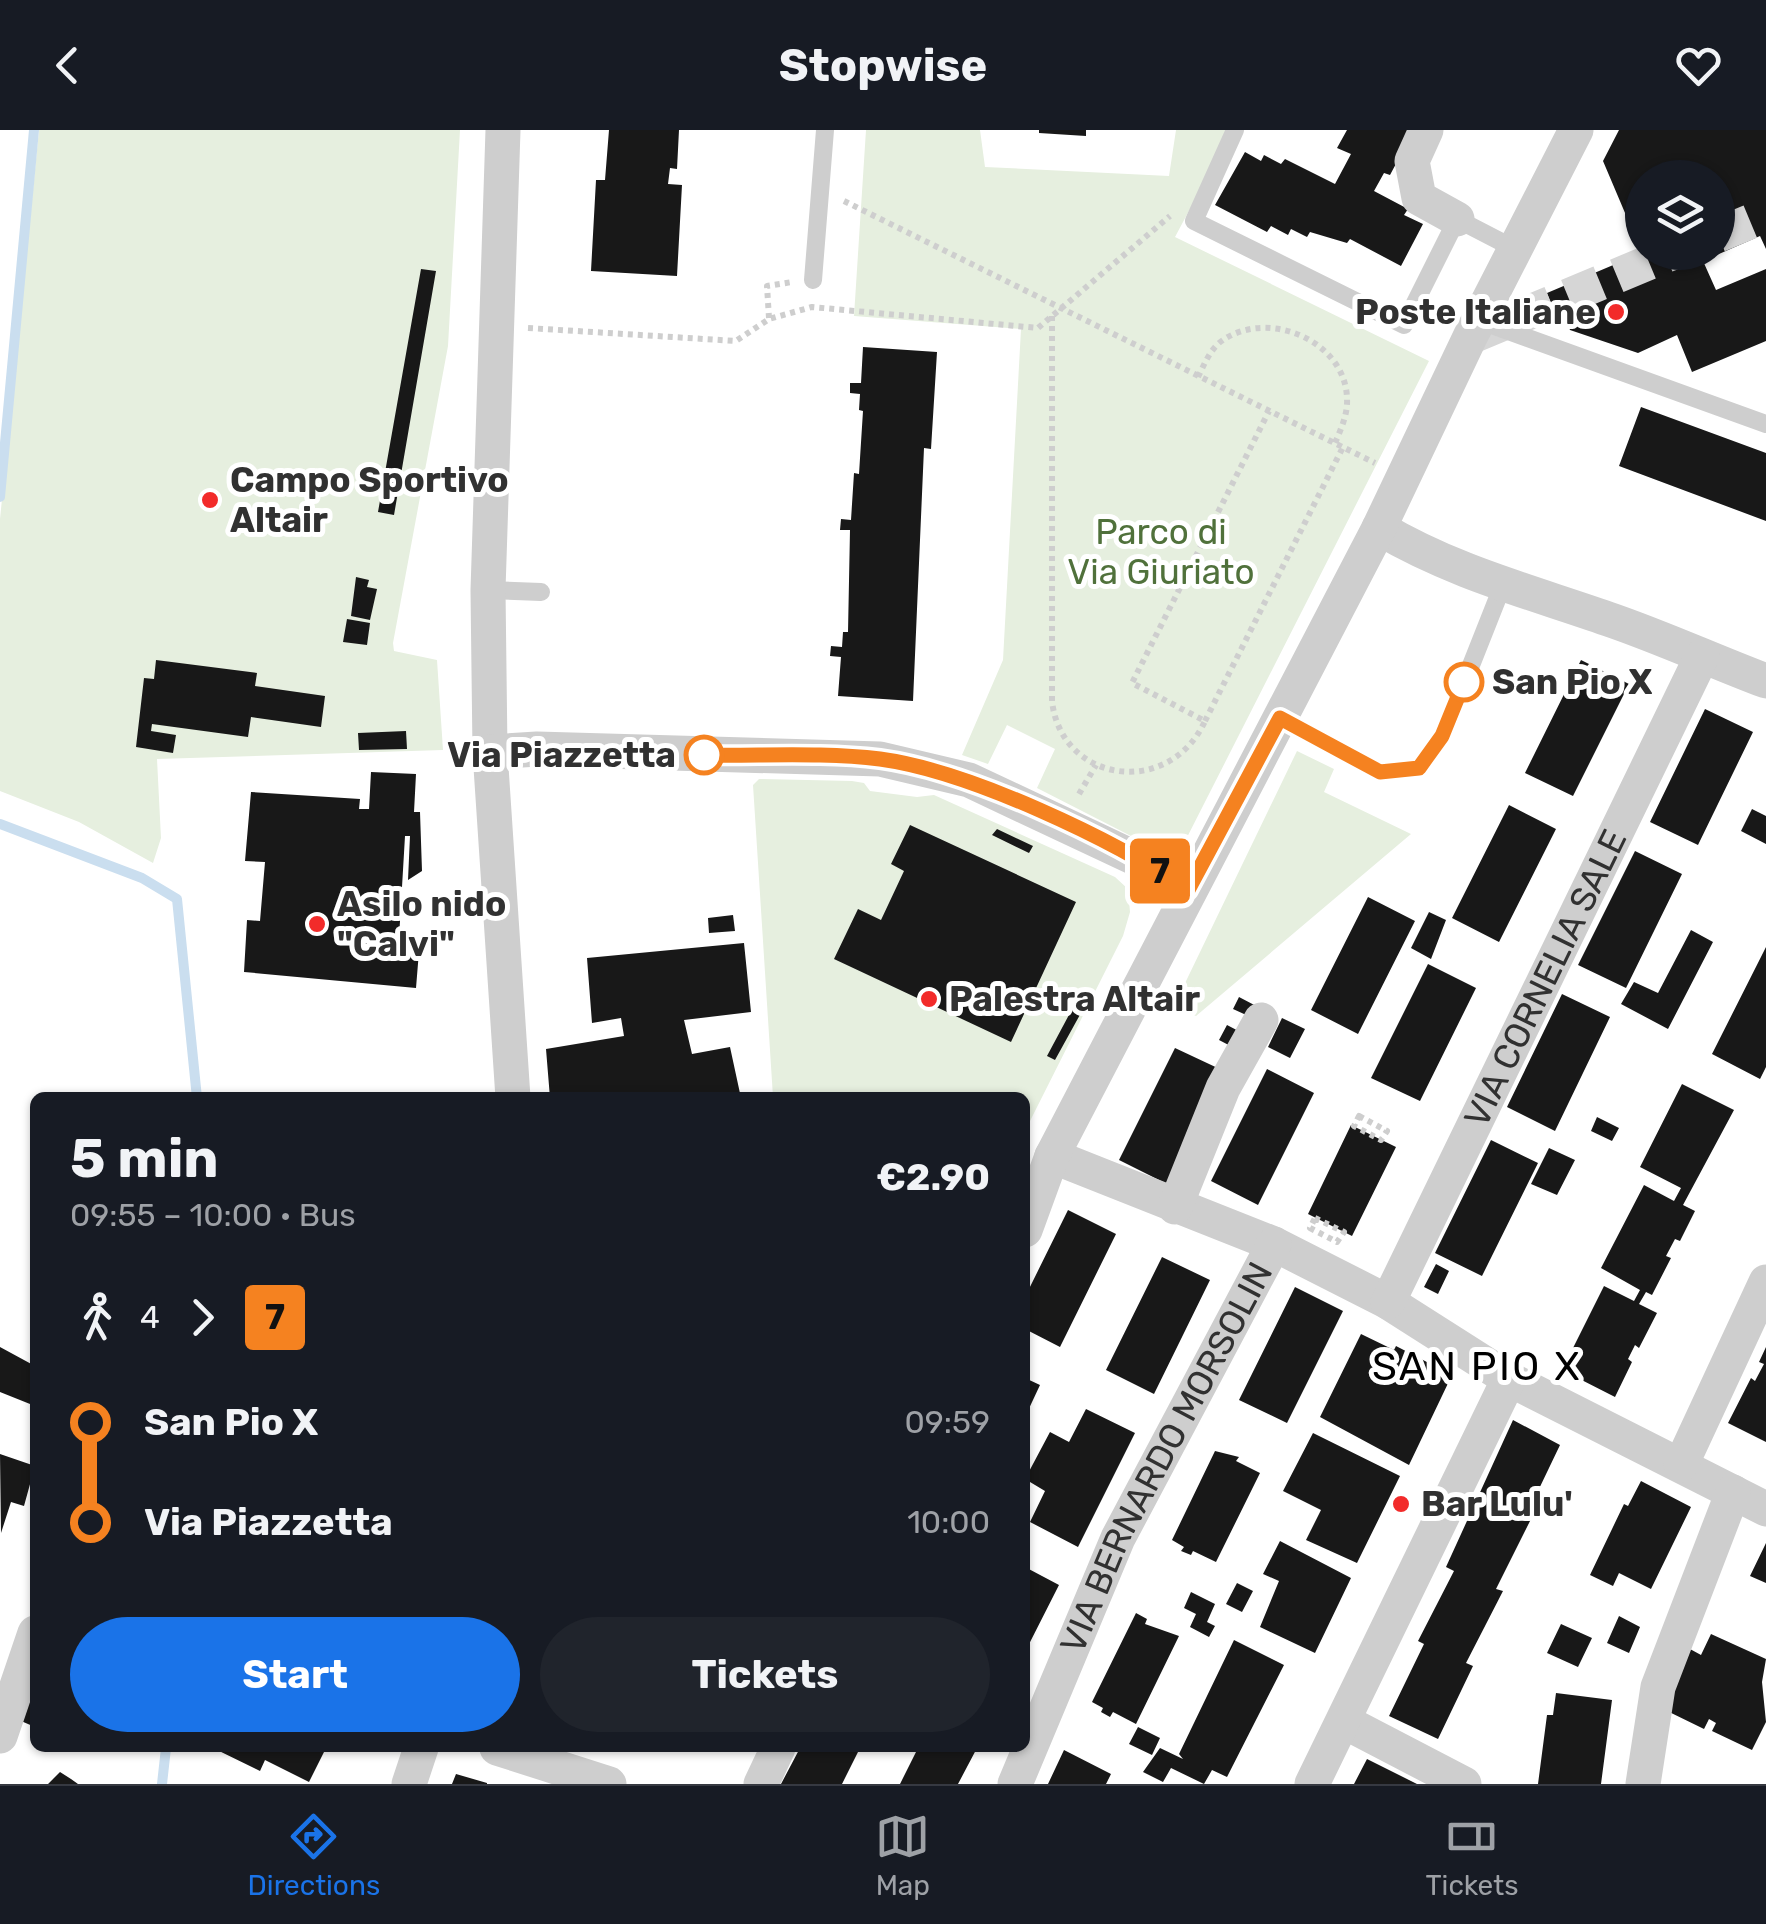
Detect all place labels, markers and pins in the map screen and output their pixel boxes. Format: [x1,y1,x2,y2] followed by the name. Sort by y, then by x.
[1355,291,1596,333] place label: Poste Italiane
[1605,301,1627,323] marker: Poste Italiane
[230,459,509,541] place label: Campo Sportivo Altair
[199,489,221,511] marker: Campo Sportivo Altair
[1492,661,1652,703] place label: San Pio X
[1445,663,1483,701] marker: San Pio X
[447,734,676,776] place label: Via Piazzetta
[685,736,723,774] marker: Via Piazzetta
[337,883,506,965] place label: Asilo nido "Calvi"
[306,913,328,935] marker: Asilo nido "Calvi"
[949,978,1200,1020] place label: Palestra Altair
[918,988,940,1010] marker: Palestra Altair
[1421,1483,1573,1525] place label: Bar Lulu'
[1390,1493,1412,1515] marker: Bar Lulu'

